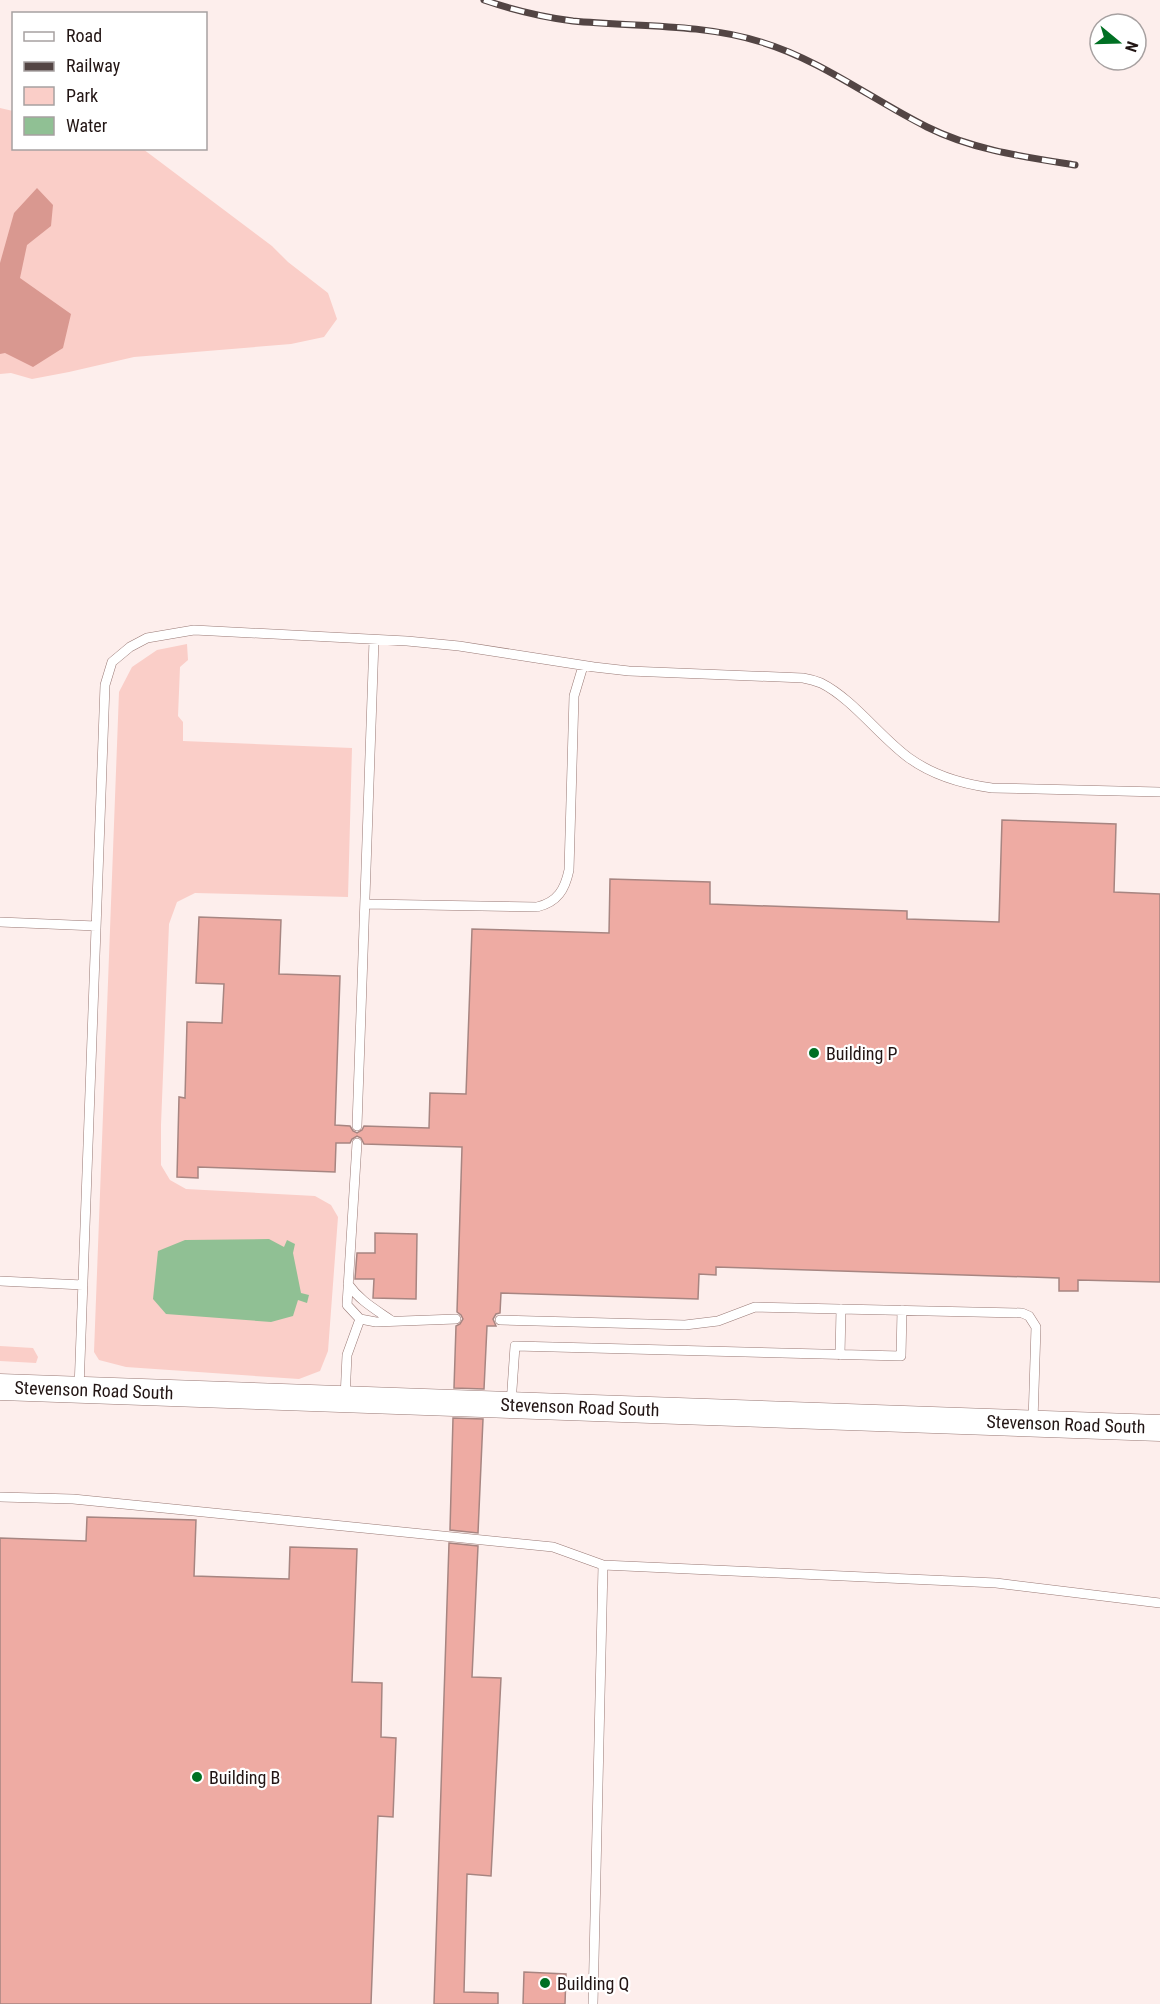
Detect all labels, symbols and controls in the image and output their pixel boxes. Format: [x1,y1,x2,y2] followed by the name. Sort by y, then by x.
[12,12,207,150] legend
[1088,12,1148,72] north arrow
[66,25,102,46] text: Road
[1121,39,1142,54] text: N
[66,55,121,76] text: Railway
[66,85,98,106] text: Park
[66,115,108,136] text: Water
[826,1043,898,1064] place label: Building P
[807,1046,821,1060] marker: Building P
[14,1377,174,1403] street label: Stevenson Road South
[500,1394,660,1420] street label: Stevenson Road South
[986,1411,1146,1437] street label: Stevenson Road South
[209,1767,280,1788] place label: Building B
[190,1770,204,1784] marker: Building B
[557,1973,629,1994] place label: Building Q
[538,1976,552,1990] marker: Building Q

